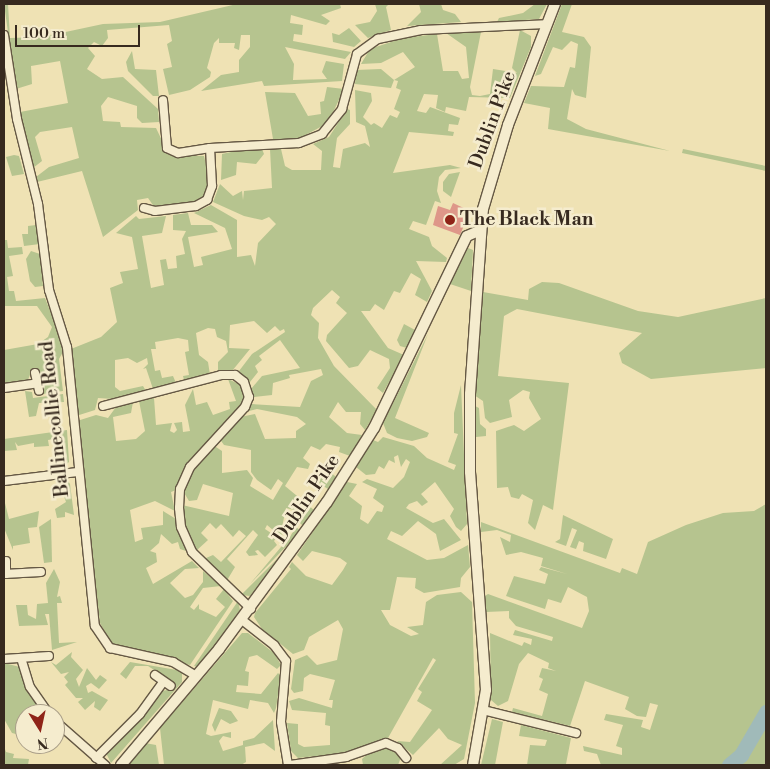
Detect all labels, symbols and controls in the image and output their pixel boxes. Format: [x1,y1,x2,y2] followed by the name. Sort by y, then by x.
[18,15,142,47] scale bar
[23,24,65,43] text: 100 m
[465,68,521,172] street label: Dublin Pike
[460,209,593,231] place label: The Black Man
[444,214,456,226] marker: The Black Man
[35,340,75,498] street label: Ballinecollie Road
[269,450,345,548] street label: Dublin Pike
[15,704,65,754] north arrow
[35,733,49,753] text: N

